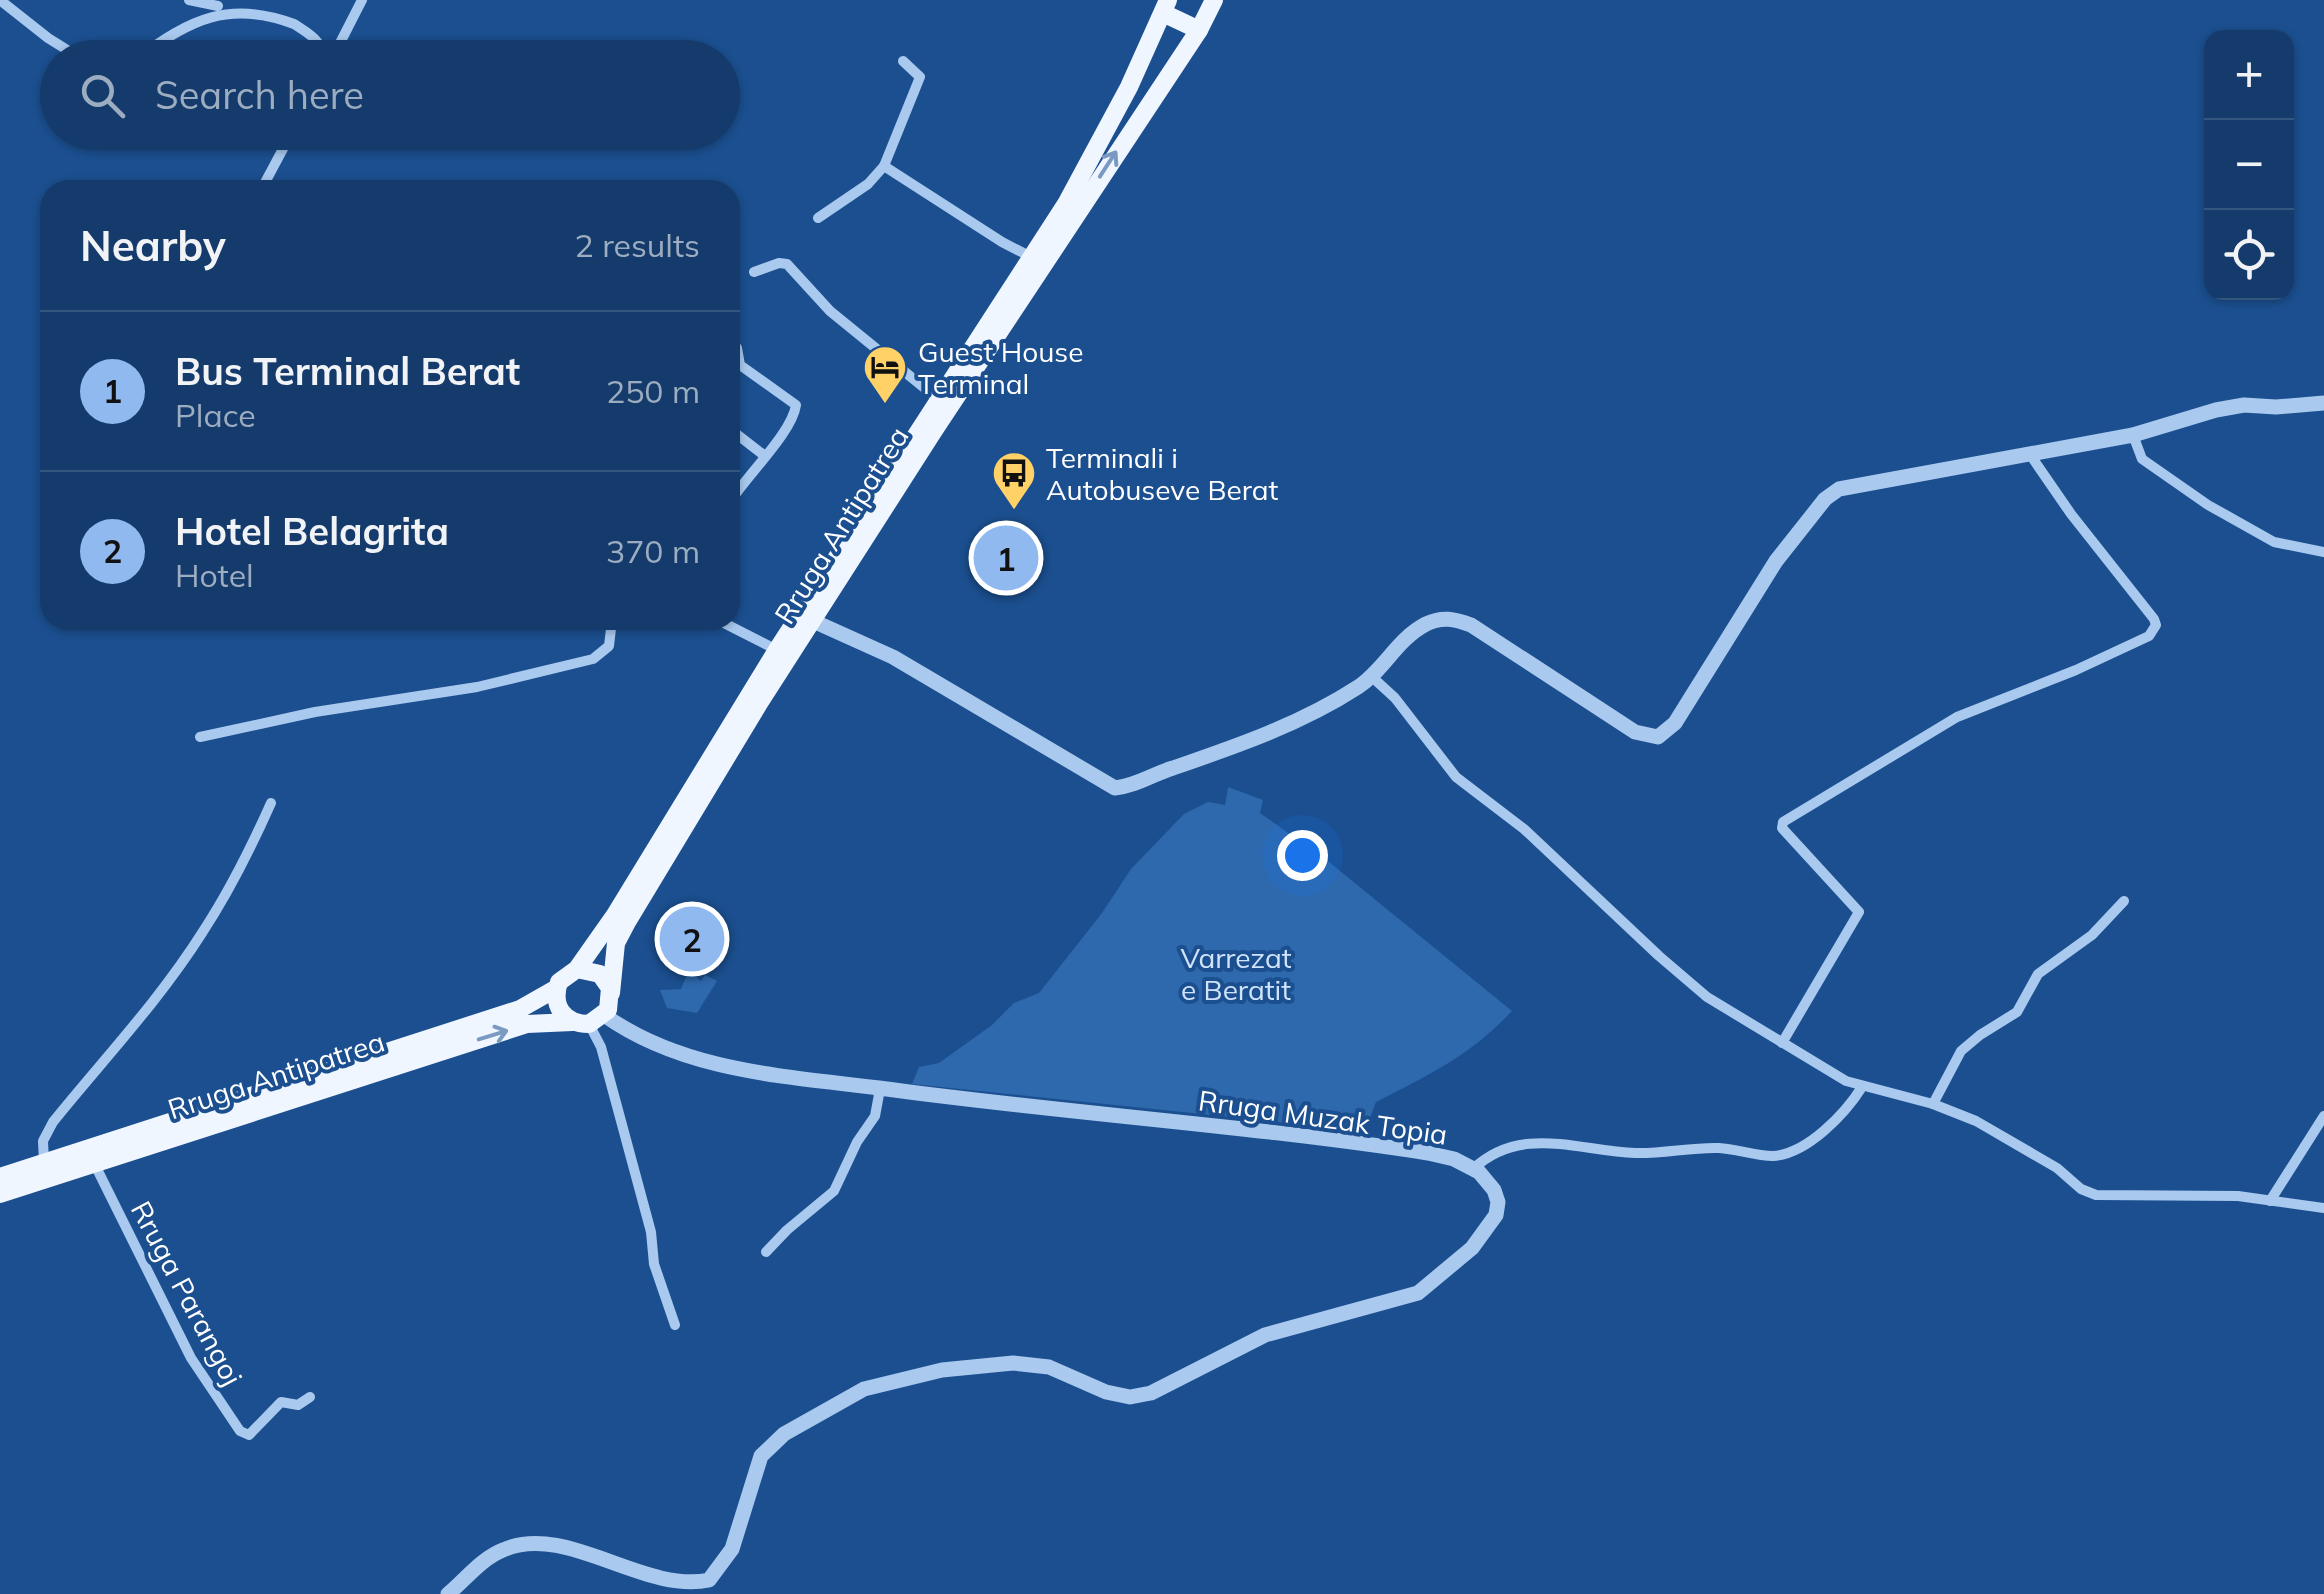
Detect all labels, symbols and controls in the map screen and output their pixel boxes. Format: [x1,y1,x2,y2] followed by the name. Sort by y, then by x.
[2204,30,2294,300] map controls
[2204,30,2294,120] button: +
[40,40,740,150] search box
[75,68,130,123] icon: search
[155,71,364,119] text: Search here
[2204,120,2294,210] button: −
[1098,150,1119,179] one-way arrow
[2204,210,2294,300] button: locate
[80,219,226,272] text: Nearby
[575,225,700,265] text: 2 results
[918,334,1083,401] place label: Guest House Terminal
[862,344,908,405] hotel icon: Guest House Terminal
[175,347,520,395] text: Bus Terminal Berat
[103,371,122,411] text: 1
[606,371,700,411] text: 250 m
[175,395,256,435] text: Place
[766,420,916,630] street label: Rruga Antipatrea
[1046,440,1279,507] place label: Terminali i Autobuseve Berat
[991,450,1037,511] bus stop icon: Terminali i Autobuseve Berat
[175,507,449,555] text: Hotel Belagrita
[974,520,1038,596] pin: 1
[103,531,122,571] text: 2
[606,531,700,571] text: 370 m
[175,555,254,595] text: Hotel
[1277,830,1328,881] your location
[660,902,724,976] pin: 2
[1180,940,1292,1007] park label: Varrezat e Beratit
[163,1024,389,1126] street label: Rruga Antipatrea
[476,1025,508,1043] one-way arrow
[1196,1082,1450,1152] street label: Rruga Muzak Topia
[124,1195,250,1391] street label: Rruga Parangoj

